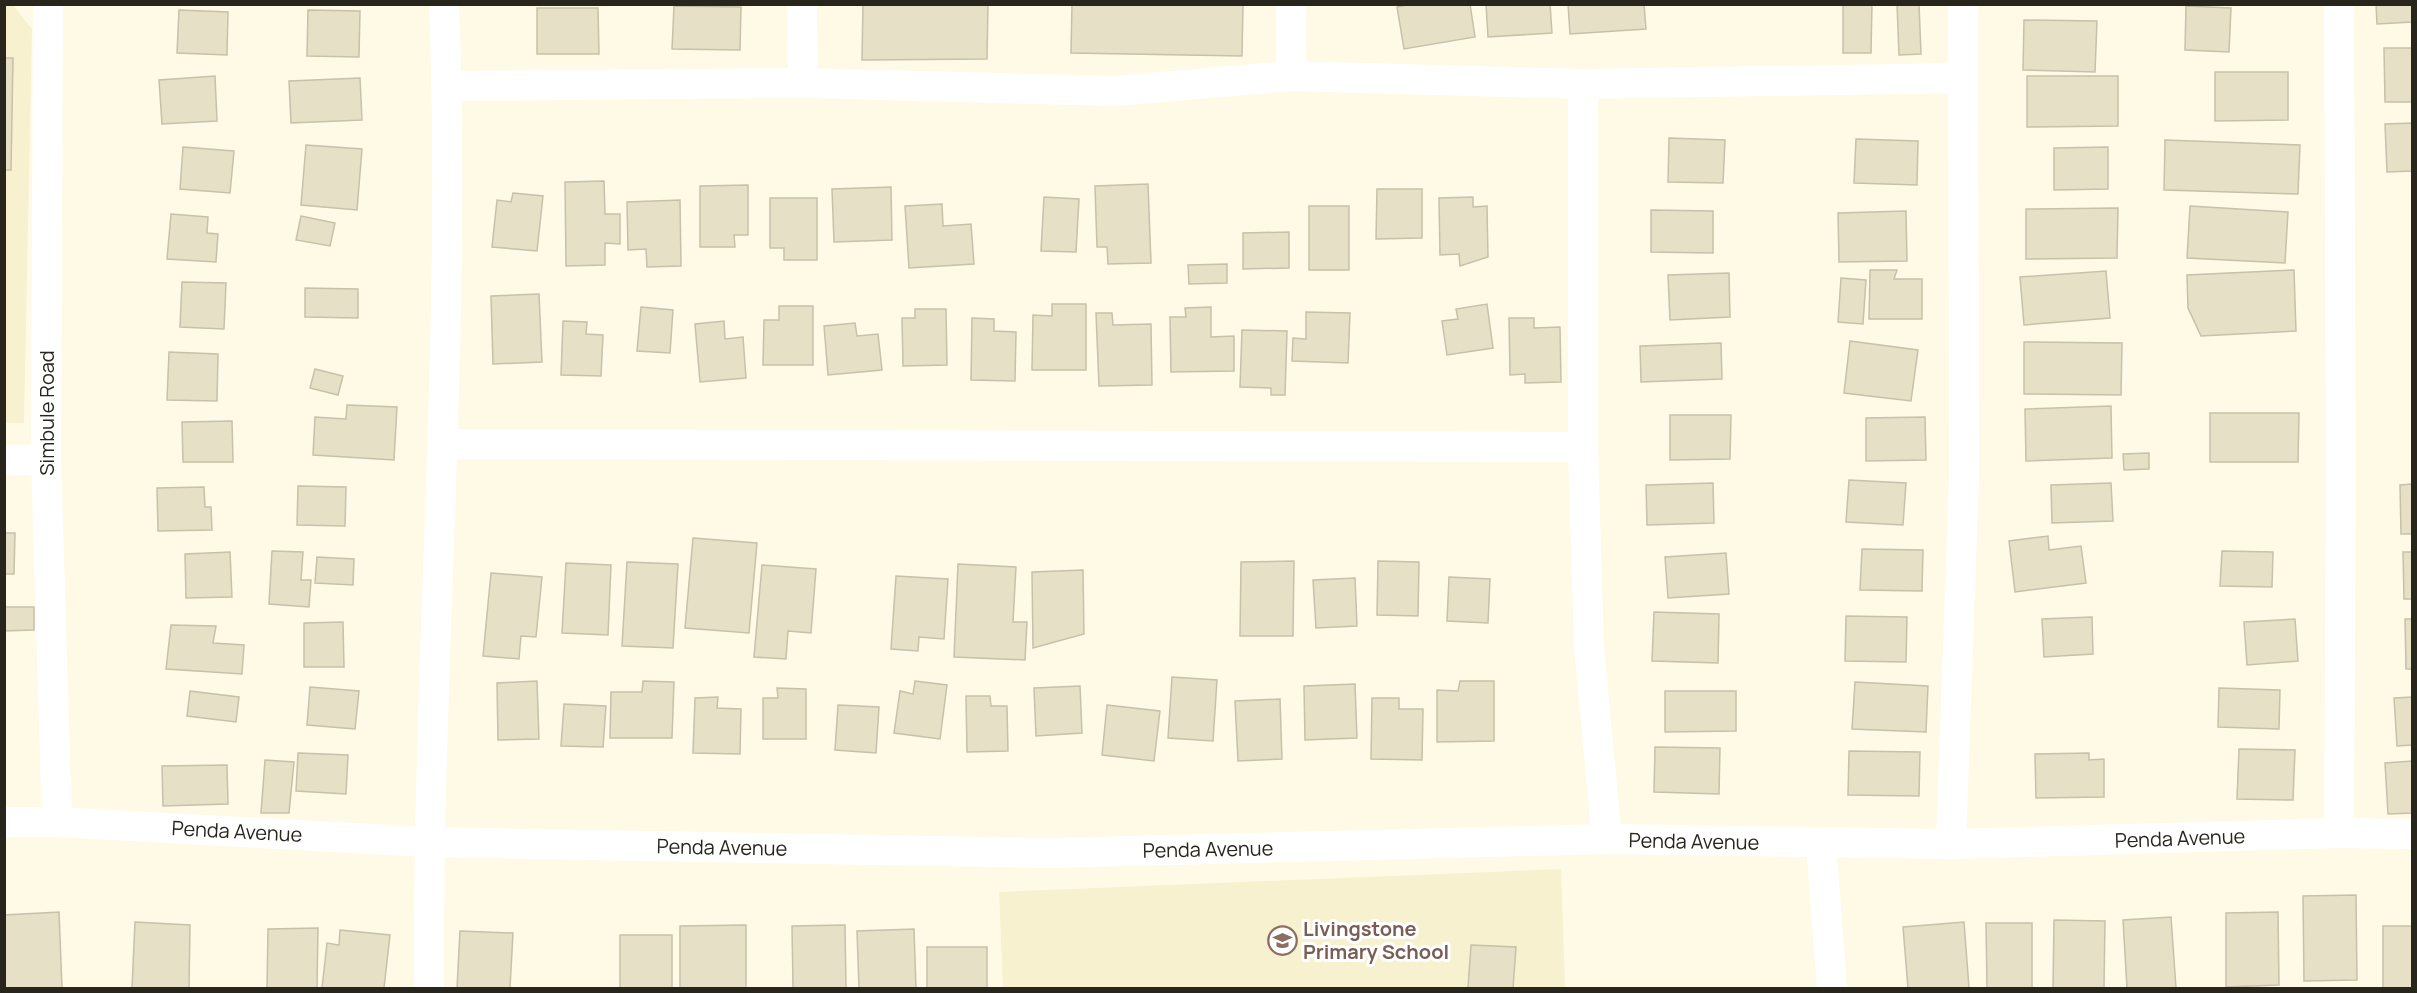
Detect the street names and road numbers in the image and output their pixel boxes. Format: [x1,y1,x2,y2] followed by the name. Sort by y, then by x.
[33,350,60,476] street label: Simbule Road
[171,814,303,848] street label: Penda Avenue
[2114,822,2246,854] street label: Penda Avenue
[1628,826,1760,856] street label: Penda Avenue
[656,832,788,862] street label: Penda Avenue
[1142,834,1274,864] street label: Penda Avenue

